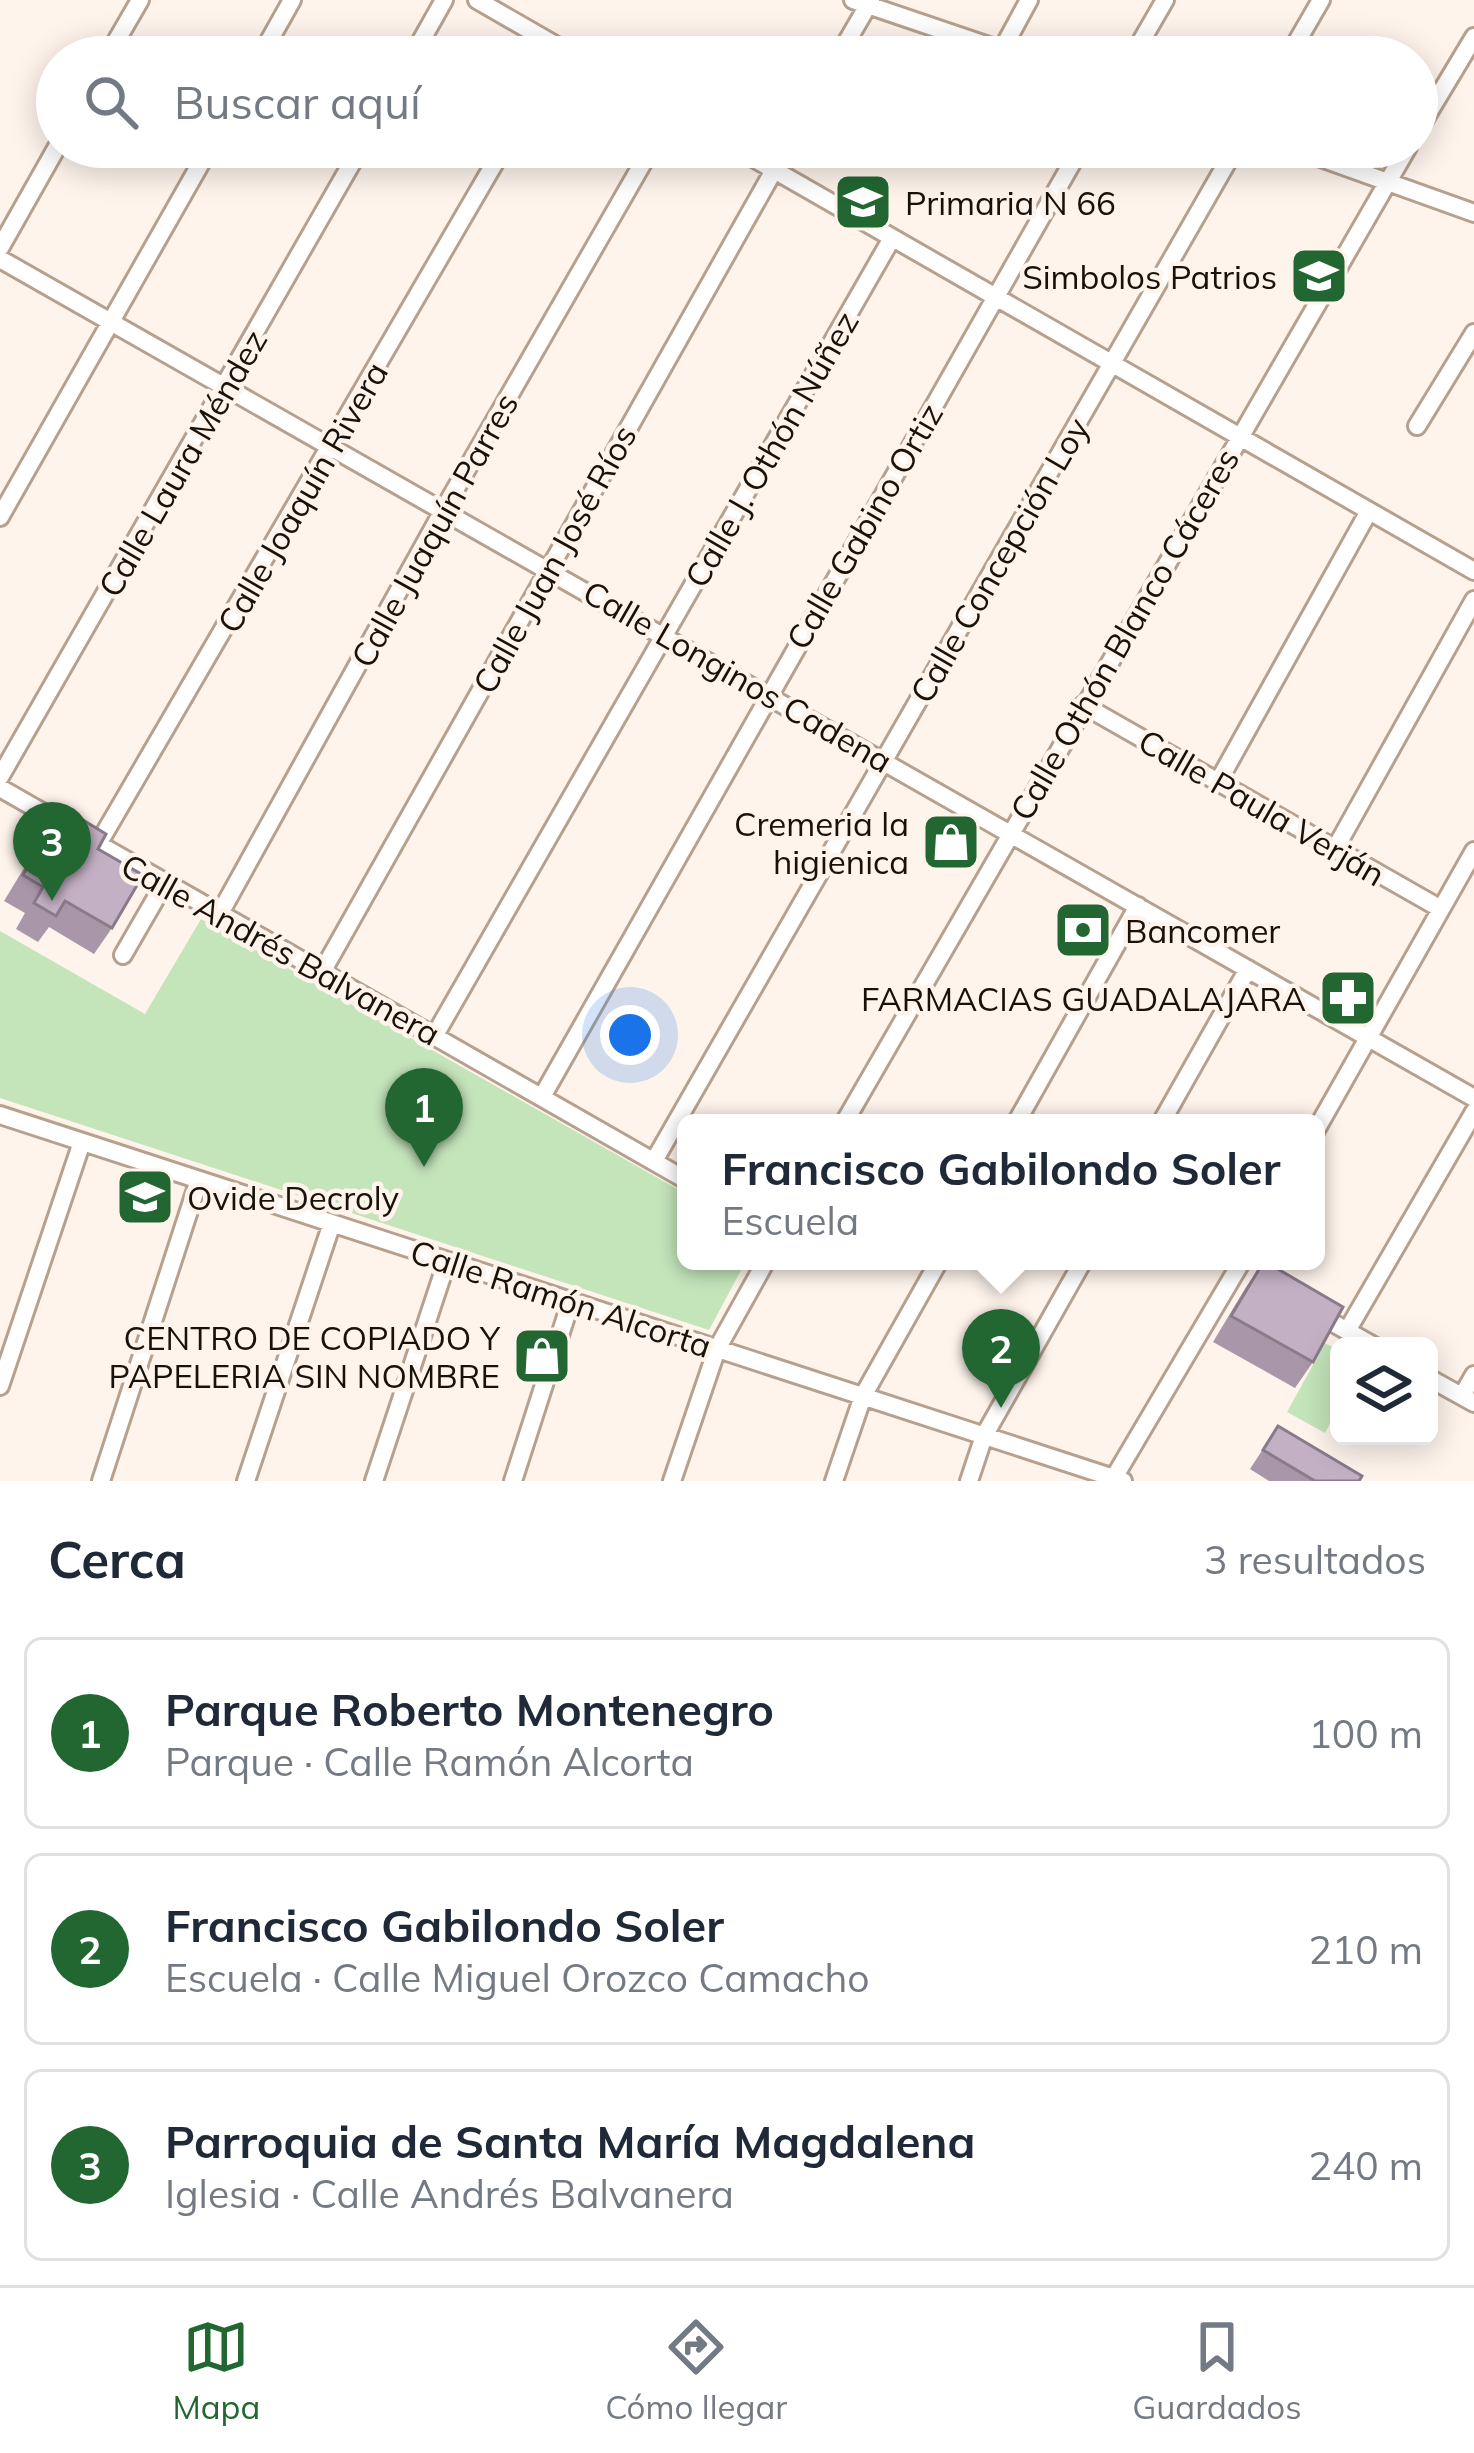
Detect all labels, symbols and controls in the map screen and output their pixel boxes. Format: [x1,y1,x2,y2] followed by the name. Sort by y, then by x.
[36,36,1438,168] search box
[78,69,144,135] icon: search
[174,74,421,130] text: Buscar aquí
[832,171,894,233] school or university icon: Primaria N 66
[905,182,1116,223] place label: Primaria N 66
[1288,245,1350,307] school or university icon: Simbolos Patrios
[1022,256,1277,297] place label: Simbolos Patrios
[675,304,867,594] street label: Calle J. Othón Núñez
[89,322,275,604] street label: Calle Laura Méndez
[208,354,396,640] street label: Calle Joaquín Rivera
[342,386,526,674] street label: Calle Juaquín Parres
[777,396,951,656] street label: Calle Gabino Ortiz
[901,410,1098,710] street label: Calle Concepción Loy
[463,418,645,700] street label: Calle Juan José Ríos
[1001,441,1247,827] street label: Calle Othón Blanco Cáceres
[576,571,900,781] street label: Calle Longinos Cadena
[1131,720,1393,894] street label: Calle Paula Verján
[13,802,91,901] pin: 3
[734,803,909,882] place label: Cremeria la higienica
[920,811,982,873] shop icon: Cremeria la higienica
[114,844,448,1054] street label: Calle Andrés Balvanera
[1052,899,1114,961] bank icon: Bancomer
[1125,910,1280,951] place label: Bancomer
[1317,967,1379,1029] pharmacy icon: FARMACIAS GUADALAJARA
[861,978,1306,1019] place label: FARMACIAS GUADALAJARA
[600,1005,660,1065] your location
[385,1068,463,1167] pin: 1
[677,1114,1325,1270] popup
[722,1140,1280,1196] text: Francisco Gabilondo Soler
[114,1166,176,1228] school or university icon: Ovide Decroly
[187,1177,400,1218] place label: Ovide Decroly
[722,1196,859,1245] text: Escuela
[406,1230,716,1366] street label: Calle Ramón Alcorta
[962,1309,1040,1408] pin: 2
[109,1317,501,1396] place label: CENTRO DE COPIADO Y PAPELERIA SIN NOMBRE
[511,1325,573,1387] shop icon: CENTRO DE COPIADO Y PAPELERIA SIN NOMBRE
[1330,1337,1438,1445] map controls
[1330,1337,1438,1445] button: layers
[48,1527,186,1591] text: Cerca
[1204,1535,1426,1584] text: 3 resultados
[165,1681,774,1737] text: Parque Roberto Montenegro
[78,1709,102,1758] text: 1
[1308,1709,1423,1758] text: 100 m
[165,1737,694,1786] text: Parque · Calle Ramón Alcorta
[165,1897,724,1953] text: Francisco Gabilondo Soler
[78,1925,102,1974] text: 2
[1308,1925,1423,1974] text: 210 m
[165,1953,870,2002] text: Escuela · Calle Miguel Orozco Camacho
[165,2113,975,2169] text: Parroquia de Santa María Magdalena
[78,2141,102,2190] text: 3
[1308,2141,1423,2190] text: 240 m
[165,2169,734,2218] text: Iglesia · Calle Andrés Balvanera
[172,2314,260,2427] tab: Mapa
[605,2314,787,2427] tab: Cómo llegar
[1132,2314,1302,2427] tab: Guardados

